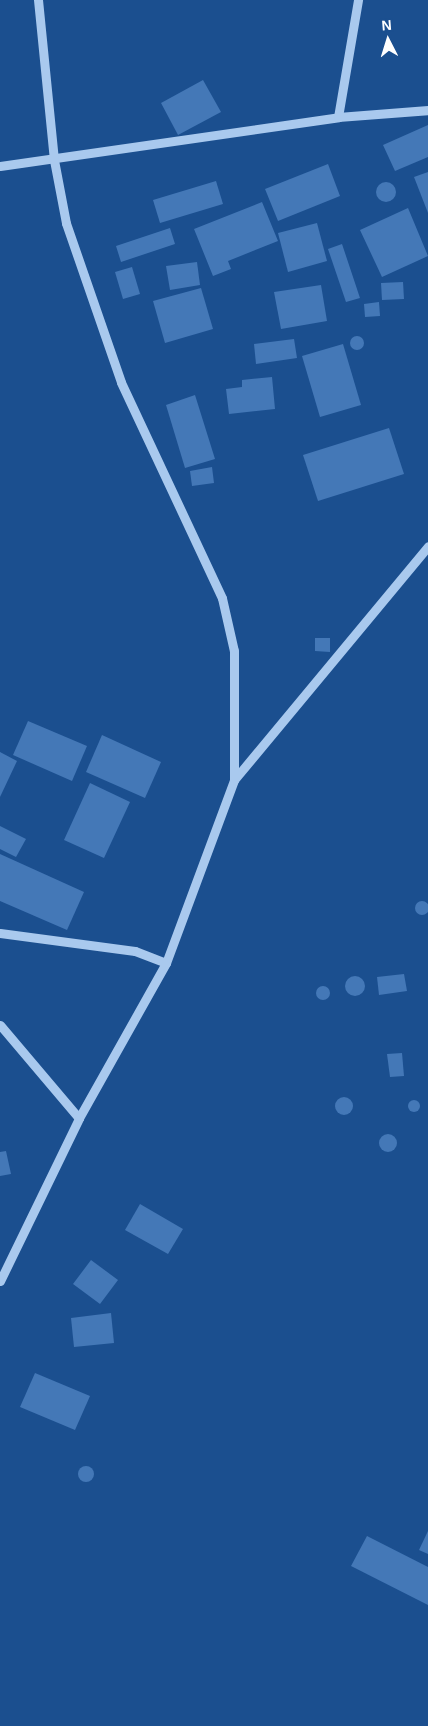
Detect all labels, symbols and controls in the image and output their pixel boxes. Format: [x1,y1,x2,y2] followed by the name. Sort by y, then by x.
[363,15,413,65] north arrow
[381,17,392,33] text: N

